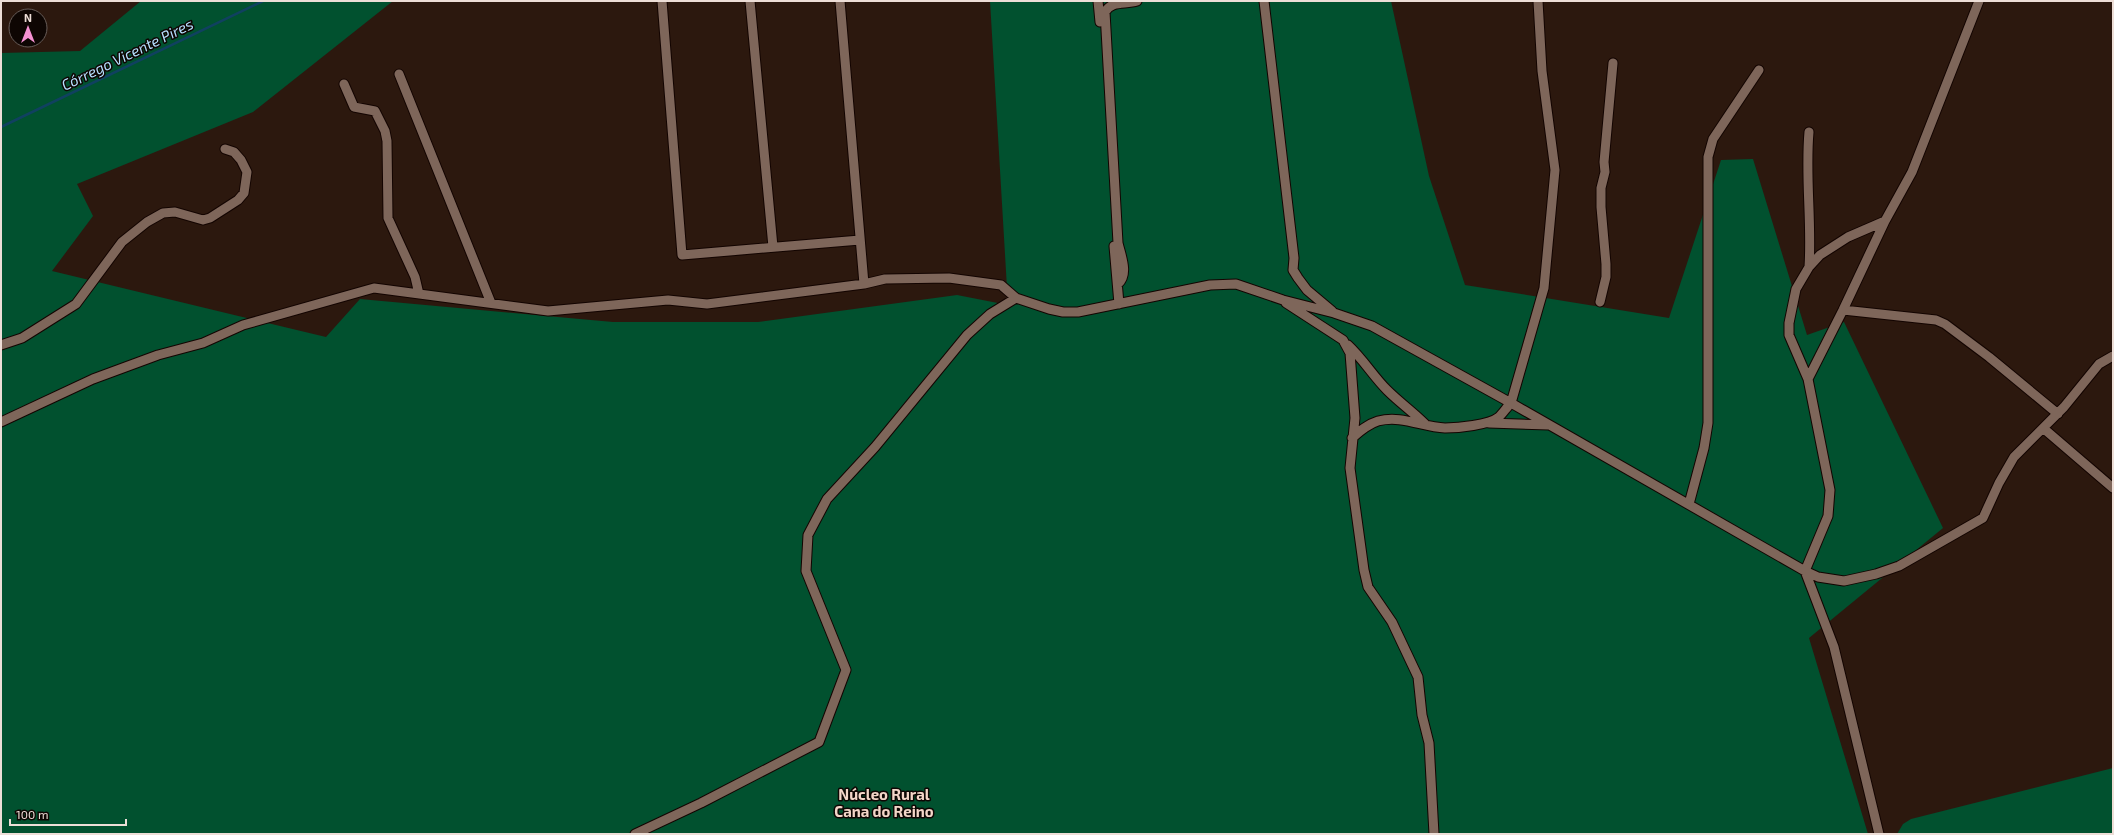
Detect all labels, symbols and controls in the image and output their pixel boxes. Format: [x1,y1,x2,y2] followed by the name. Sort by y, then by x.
[8,8,48,48] north arrow
[24,11,32,24] text: N
[58,14,196,94] water label: Córrego Vicente Pires
[834,785,934,820] district label: Núcleo Rural Cana do Reino
[10,801,126,827] scale bar
[16,807,48,821] text: 100 m

